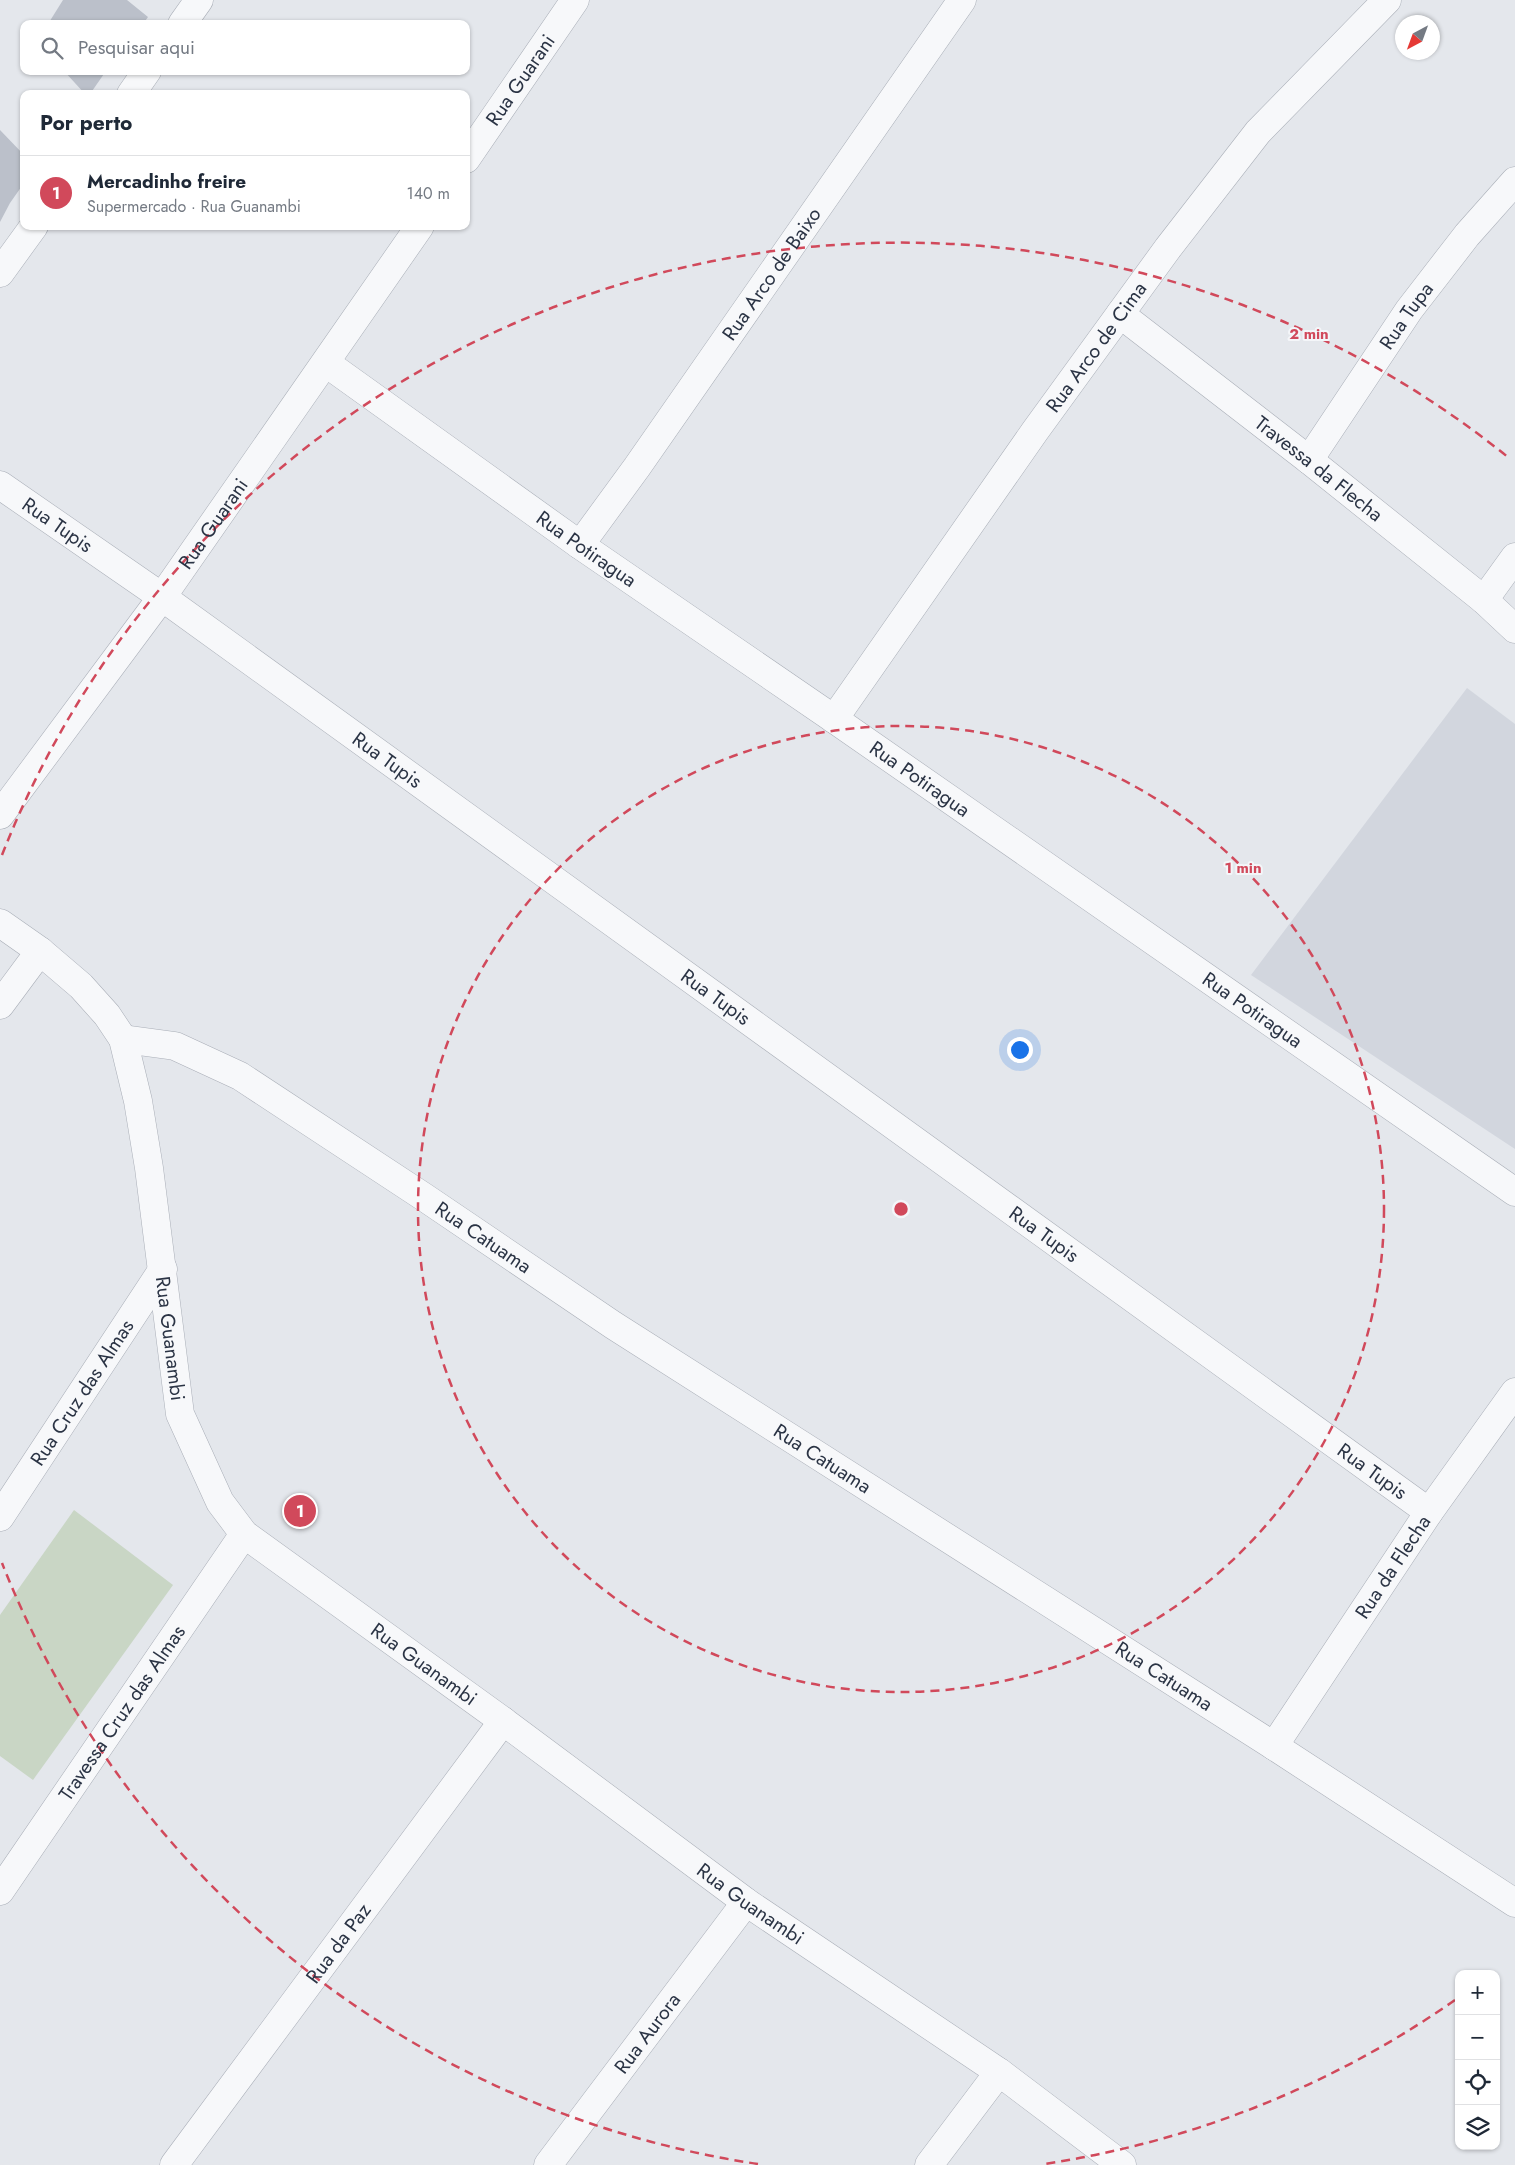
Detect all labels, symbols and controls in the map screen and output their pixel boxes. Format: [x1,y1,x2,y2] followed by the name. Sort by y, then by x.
[1395,15,1440,60] north arrow
[20,20,470,75] search box
[479,29,562,132] street label: Rua Guarani
[38,34,66,62] icon: search
[78,34,195,61] text: Pesquisar aqui
[40,108,132,138] text: Por perto
[87,168,246,195] text: Mercadinho freire
[52,182,60,205] text: 1
[407,182,450,205] text: 140 m
[87,195,301,218] text: Supermercado · Rua Guanambi
[715,202,828,347] street label: Rua Arco de Baixo
[1039,276,1154,419] street label: Rua Arco de Cima
[1373,276,1440,355] street label: Rua Tupa
[1289,323,1329,345] text: 2 min
[1248,409,1389,529] street label: Travessa da Flecha
[172,472,255,575] street label: Rua Guarani
[16,490,99,560] street label: Rua Tupis
[530,504,642,595] street label: Rua Potiragua
[346,725,428,795] street label: Rua Tupis
[863,734,976,824] street label: Rua Potiragua
[1224,857,1262,879] text: 1 min
[674,962,756,1033] street label: Rua Tupis
[1196,965,1308,1055] street label: Rua Potiragua
[1007,1037,1033,1063] your location
[429,1195,537,1281] street label: Rua Catuama
[1003,1199,1085,1270] street label: Rua Tupis
[892,1200,910,1218] centre of rings
[148,1275,192,1402] street label: Rua Guanambi
[24,1314,141,1472] street label: Rua Cruz das Almas
[768,1417,877,1501] street label: Rua Catuama
[1331,1436,1413,1507] street label: Rua Tupis
[284,1492,316,1530] pin: 1
[1348,1509,1438,1625] street label: Rua da Flecha
[365,1616,483,1713] street label: Rua Guanambi
[52,1619,193,1807] street label: Travessa Cruz das Almas
[1109,1634,1218,1718] street label: Rua Catuama
[691,1856,810,1952] street label: Rua Guanambi
[299,1897,378,1990] street label: Rua da Paz
[1455,1970,1500,2150] map controls
[1455,1970,1500,2015] button: +
[608,1987,688,2080] street label: Rua Aurora
[1455,2015,1500,2060] button: −
[1455,2060,1500,2105] button: locate
[1455,2105,1500,2150] button: layers

